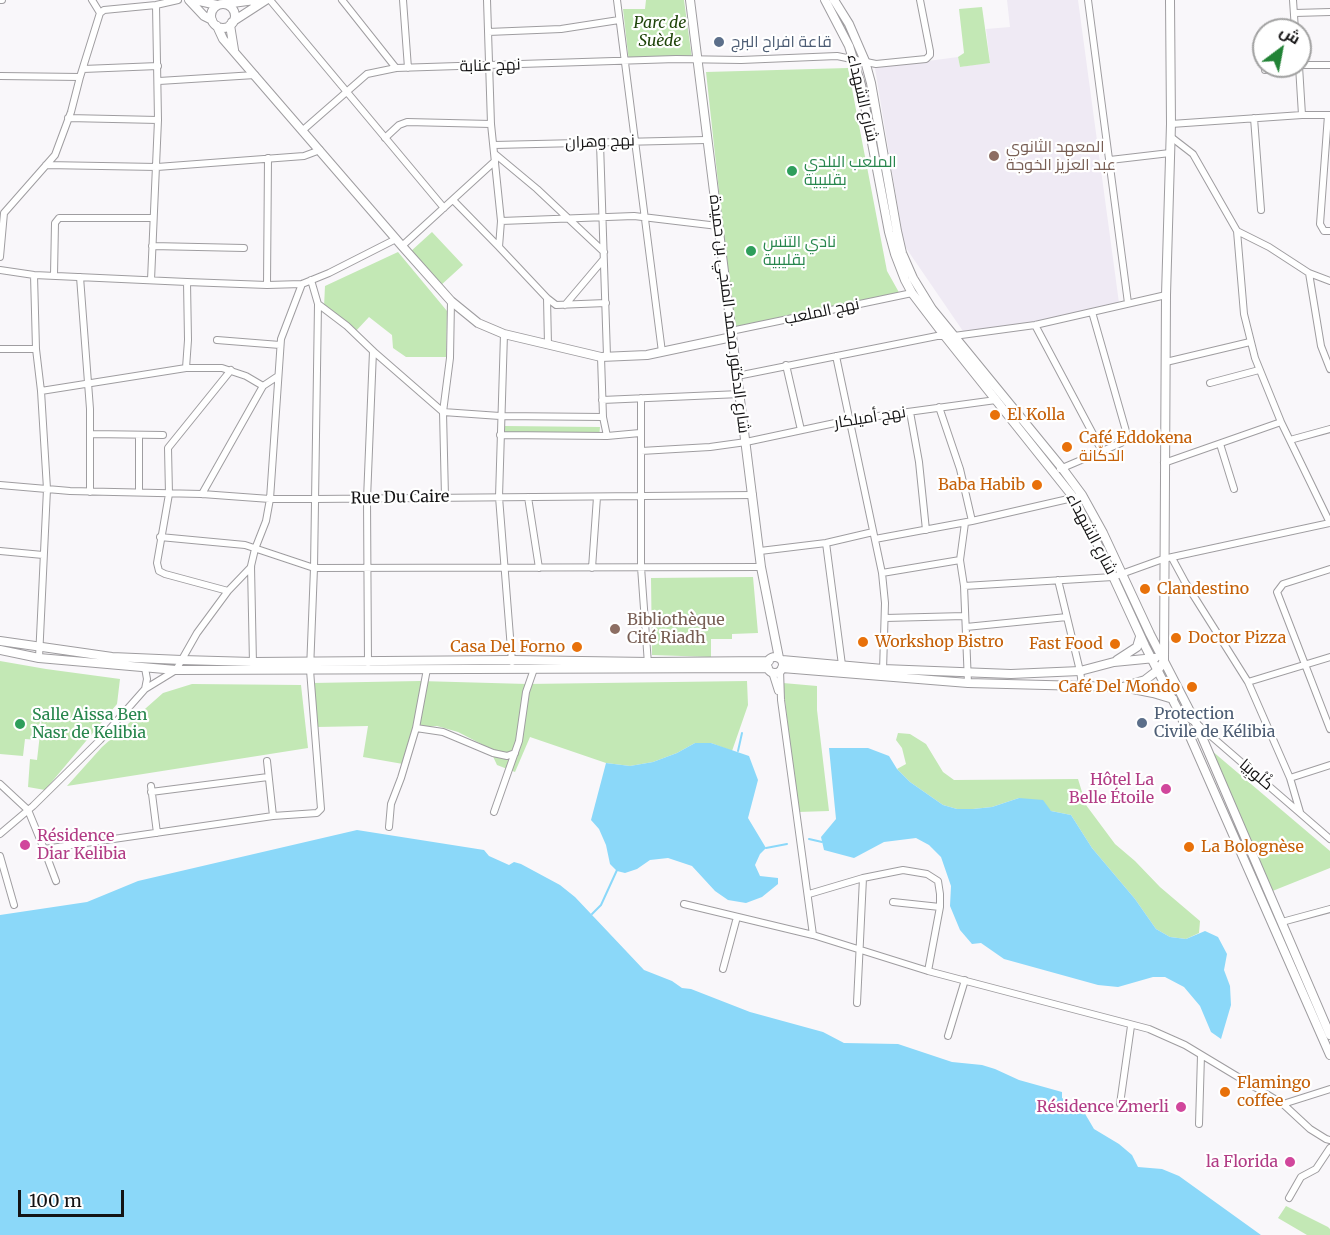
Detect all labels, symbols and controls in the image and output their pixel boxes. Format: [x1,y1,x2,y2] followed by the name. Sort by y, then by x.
[633,13,687,51] park label: Parc de Suède
[1252,18,1312,78] north arrow
[1276,21,1304,48] text: ش
[731,32,832,52] place label: قاعة افراح البرج
[712,35,726,49] marker: قاعة افراح البرج
[843,52,881,144] street label: شارع الشهداء
[459,55,521,77] street label: نهج عنابة
[565,131,635,153] street label: نهج وهران
[1006,137,1116,175] place label: المعهد الثانوي عبد العزيز الخوجة
[987,149,1001,163] marker: المعهد الثانوي عبد العزيز الخوجة
[804,152,897,190] place label: الملعب البلدي بقليبية
[785,164,799,178] marker: الملعب البلدي بقليبية
[705,194,753,434] street label: شارع الدكتور محمد المنجي بن حميدة
[763,232,836,270] place label: نادي التنس بقليبية
[744,244,758,258] marker: نادي التنس بقليبية
[783,295,861,329] street label: نهج الملعب
[833,403,907,433] street label: نهج أميلكار
[1007,405,1065,425] place label: El Kolla
[988,408,1002,422] marker: El Kolla
[1079,428,1192,466] place label: Café Eddokena الدكّانة
[1060,440,1074,454] marker: Café Eddokena الدكّانة
[938,475,1025,495] place label: Baba Habib
[1030,478,1044,492] marker: Baba Habib
[350,488,450,508] street label: Rue Du Caire
[1062,490,1120,578] street label: شارع الشهداء
[1157,579,1249,599] place label: Clandestino
[1138,582,1152,596] marker: Clandestino
[627,610,725,648] place label: Bibliothèque Cité Riadh
[608,622,622,636] marker: Bibliothèque Cité Riadh
[1188,628,1286,648] place label: Doctor Pizza
[1169,631,1183,645] marker: Doctor Pizza
[875,632,1004,652] place label: Workshop Bistro
[1029,634,1103,654] place label: Fast Food
[856,635,870,649] marker: Workshop Bistro
[450,637,565,657] place label: Casa Del Forno
[1108,637,1122,651] marker: Fast Food
[570,640,584,654] marker: Casa Del Forno
[1059,677,1180,697] place label: Café Del Mondo
[1185,680,1199,694] marker: Café Del Mondo
[1154,704,1275,742] place label: Protection Civile de Kélibia
[32,705,147,743] place label: Salle Aissa Ben Nasr de Kelibia
[1135,716,1149,730] marker: Protection Civile de Kélibia
[13,717,27,731] marker: Salle Aissa Ben Nasr de Kelibia
[1235,755,1277,795] street label: كْلُوبِيَا
[1069,770,1154,808] place label: Hôtel La Belle Étoile
[1159,782,1173,796] marker: Hôtel La Belle Étoile
[37,826,126,864] place label: Résidence Diar Kelibia
[1201,837,1304,857] place label: La Bolognèse
[18,838,32,852] marker: Résidence Diar Kelibia
[1182,840,1196,854] marker: La Bolognèse
[1237,1073,1311,1111] place label: Flamingo coffee
[1218,1085,1232,1099] marker: Flamingo coffee
[1037,1097,1169,1117] place label: Résidence Zmerli
[1174,1100,1188,1114] marker: Résidence Zmerli
[1206,1152,1278,1172] place label: la Florida
[1283,1155,1297,1169] marker: la Florida
[21,1178,128,1216] scale bar
[29,1189,82,1212] text: 100 m

